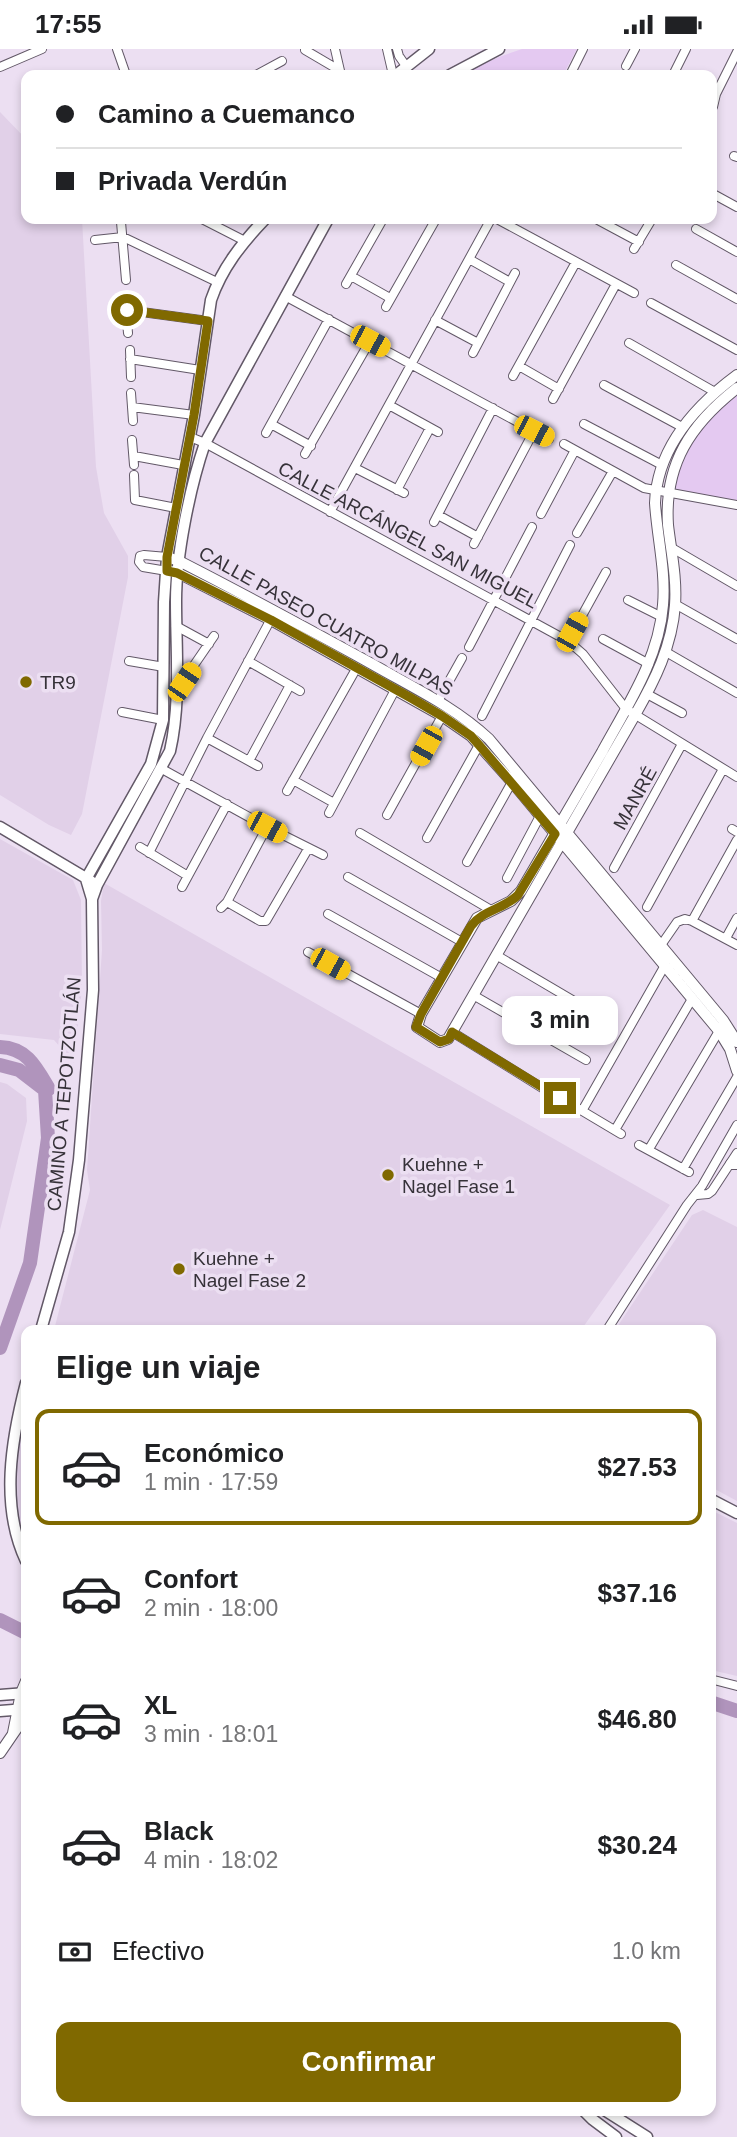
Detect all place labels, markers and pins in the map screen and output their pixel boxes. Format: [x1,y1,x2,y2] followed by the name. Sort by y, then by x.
[40,672,76,693] place label: TR9
[18,674,34,690] marker: TR9
[402,1154,515,1197] place label: Kuehne + Nagel Fase 1
[380,1167,396,1183] marker: Kuehne + Nagel Fase 1
[193,1248,306,1291] place label: Kuehne + Nagel Fase 2
[171,1261,187,1277] marker: Kuehne + Nagel Fase 2

